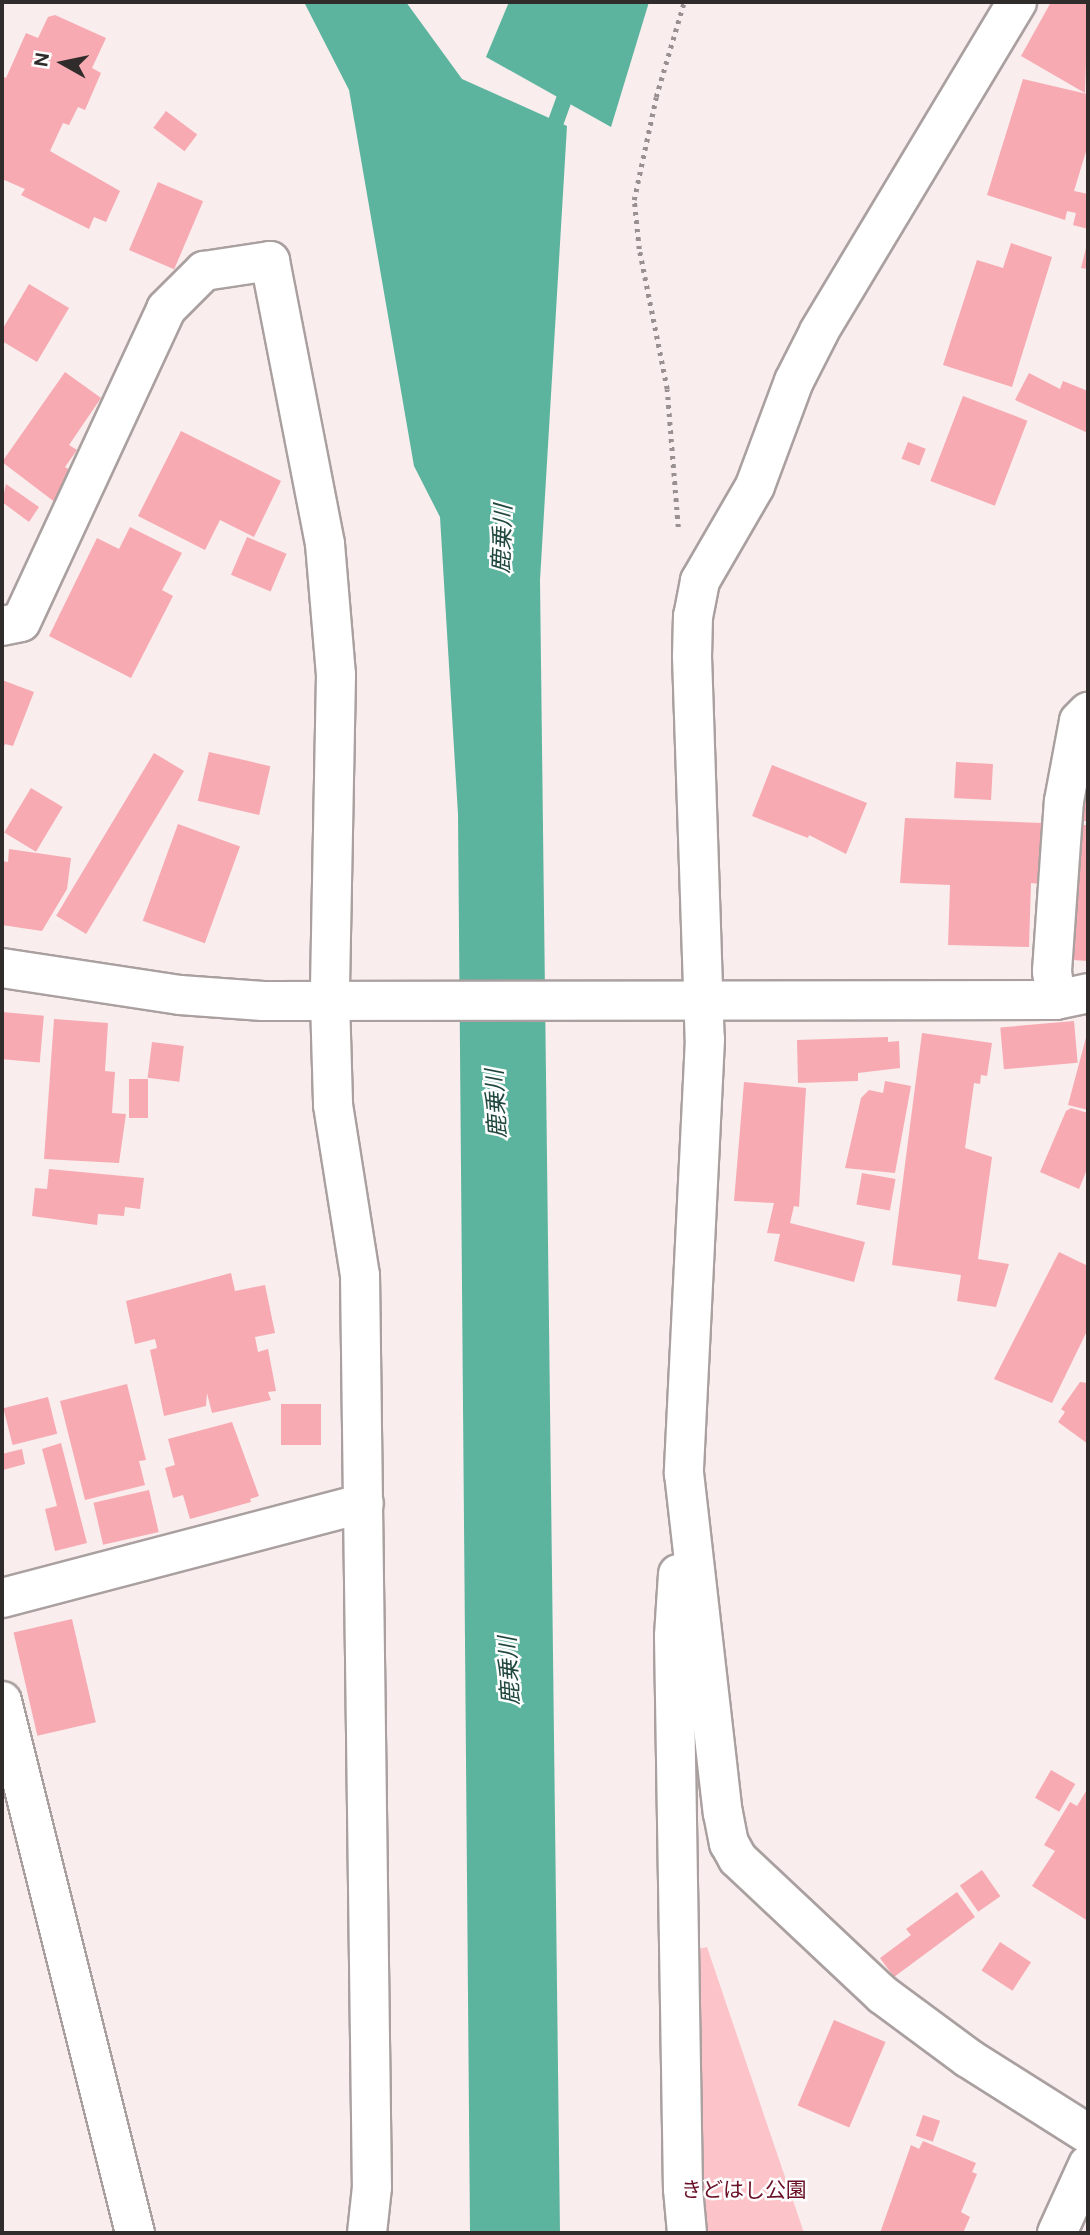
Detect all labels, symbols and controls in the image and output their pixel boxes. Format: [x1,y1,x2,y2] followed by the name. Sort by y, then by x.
[28,28,98,98] north arrow
[28,51,55,68] text: N
[487,504,517,574] water label: 鹿乗川
[480,1069,512,1139] water label: 鹿乗川
[493,1636,525,1706] water label: 鹿乗川
[681,2177,807,2203] park label: きどはし公園

